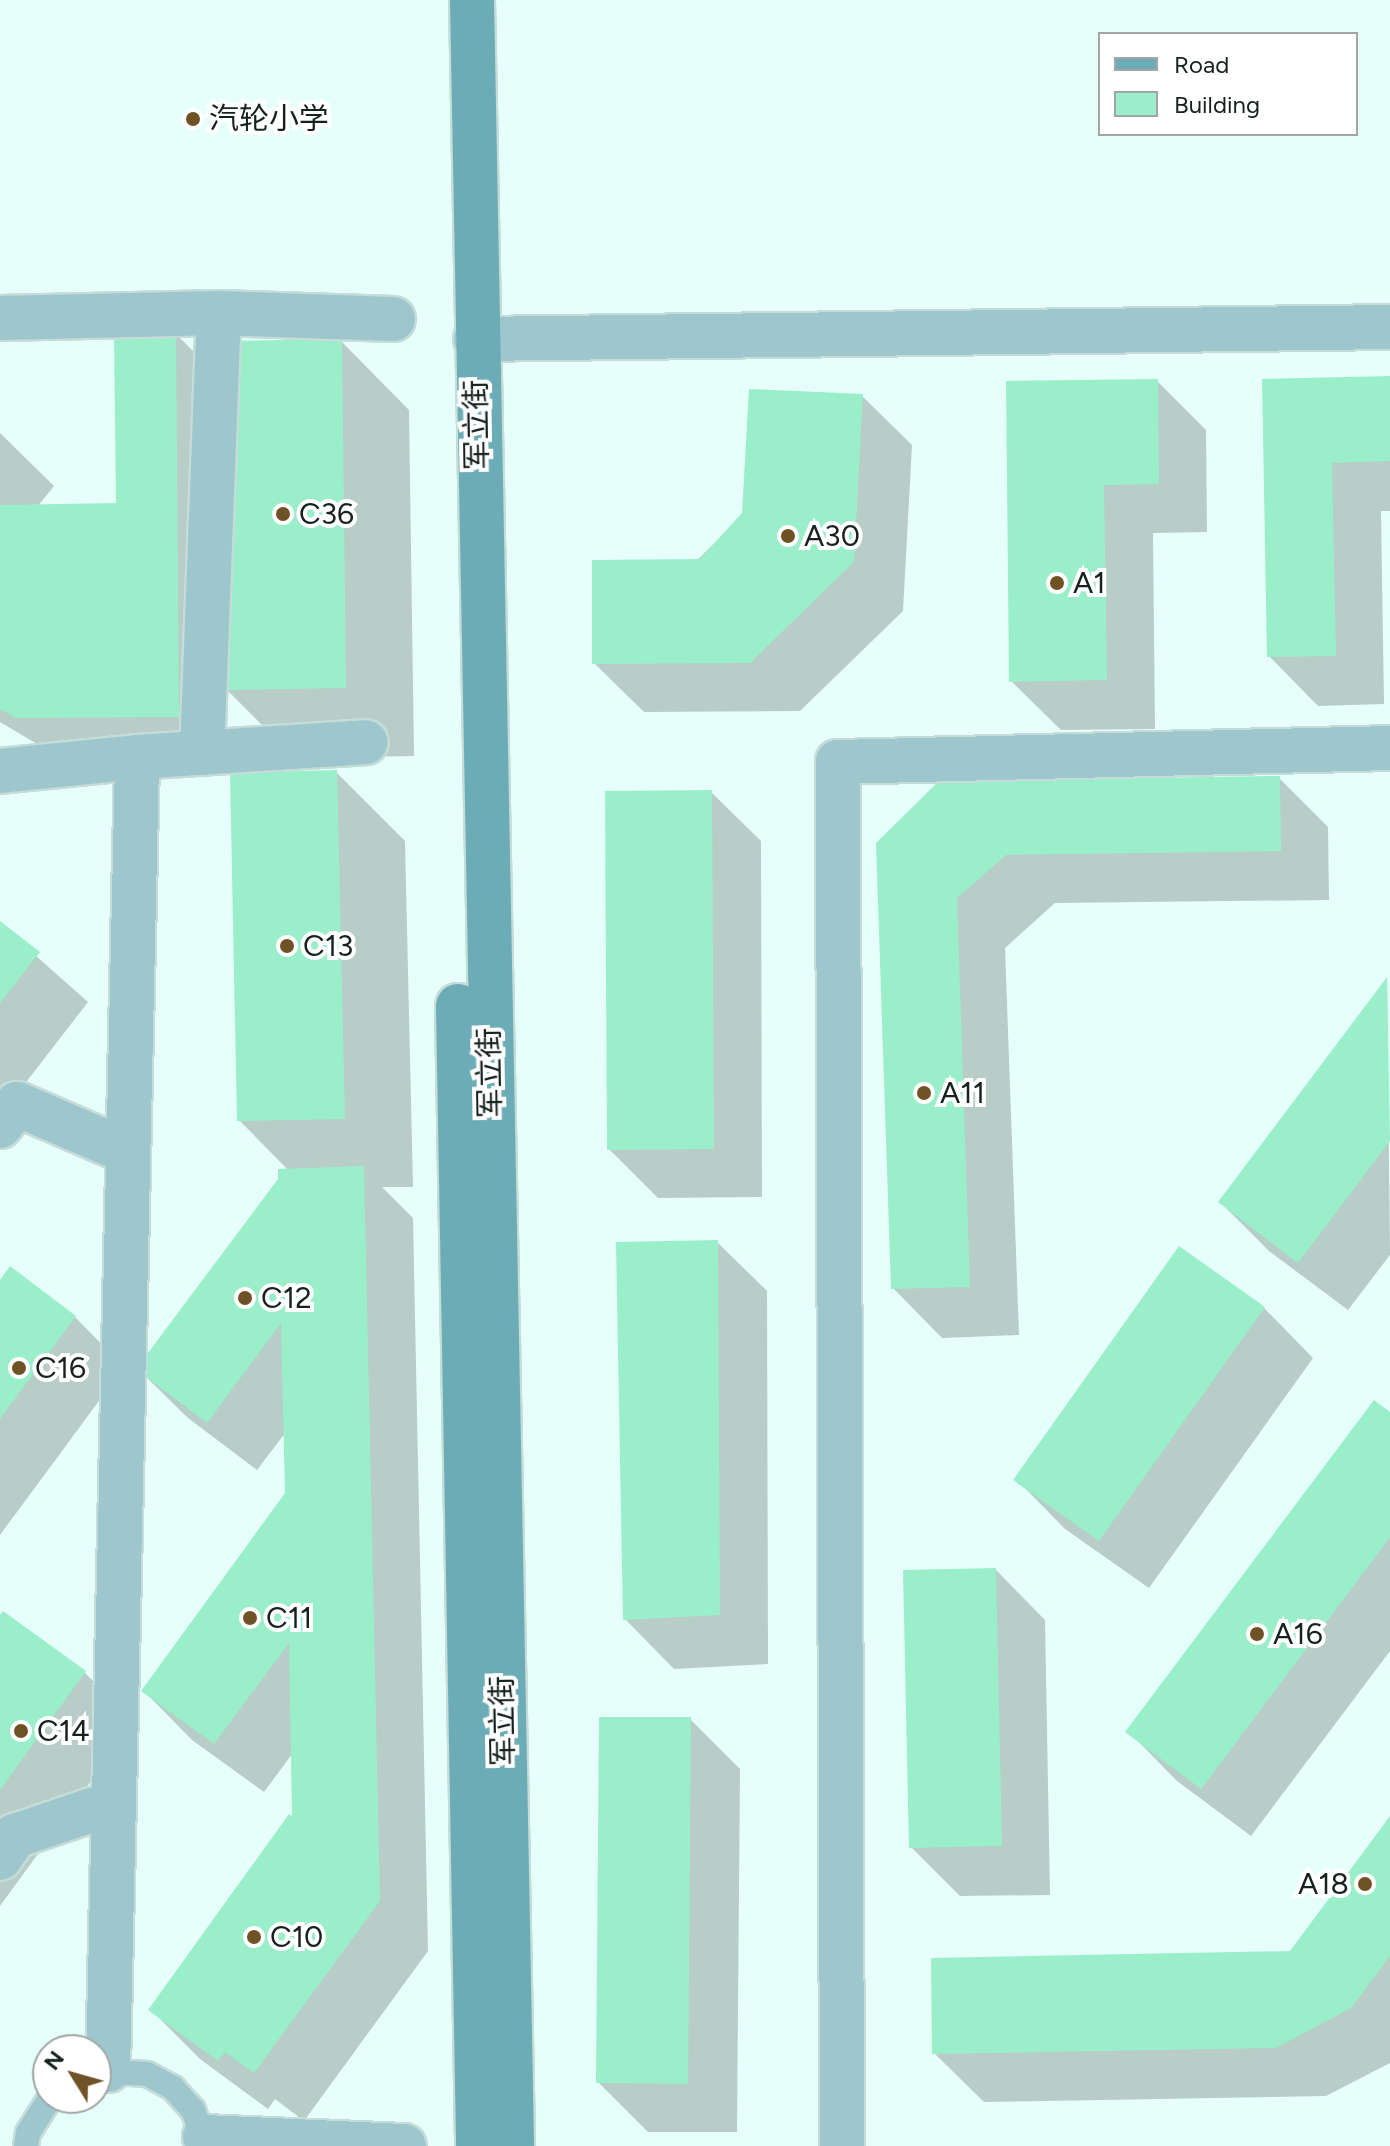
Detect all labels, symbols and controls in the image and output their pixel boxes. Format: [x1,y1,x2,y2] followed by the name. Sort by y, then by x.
[1098,32,1358,136] legend
[1174,50,1229,79] text: Road
[1174,90,1260,119] text: Building
[209,101,329,137] place label: 汽轮小学
[184,110,202,128] marker: 汽轮小学
[458,380,496,470] street label: 军立街
[299,496,354,532] place label: C36
[274,505,292,523] marker: C36
[804,518,860,554] place label: A30
[779,527,797,545] marker: A30
[1073,565,1106,601] place label: A1
[1048,574,1066,592] marker: A1
[303,928,353,964] place label: C13
[278,937,296,955] marker: C13
[471,1028,509,1118] street label: 军立街
[940,1075,985,1111] place label: A11
[915,1084,933,1102] marker: A11
[261,1280,312,1316] place label: C12
[236,1289,254,1307] marker: C12
[35,1350,86,1386] place label: C16
[10,1359,28,1377] marker: C16
[266,1600,312,1636] place label: C11
[241,1609,259,1627] marker: C11
[1273,1616,1323,1652] place label: A16
[1248,1625,1266,1643] marker: A16
[484,1676,522,1766] street label: 军立街
[37,1713,90,1749] place label: C14
[12,1722,30,1740] marker: C14
[1298,1866,1349,1902] place label: A18
[1356,1875,1374,1893] marker: A18
[270,1919,323,1955] place label: C10
[245,1928,263,1946] marker: C10
[32,2034,112,2114] north arrow
[38,2046,70,2075] text: N

